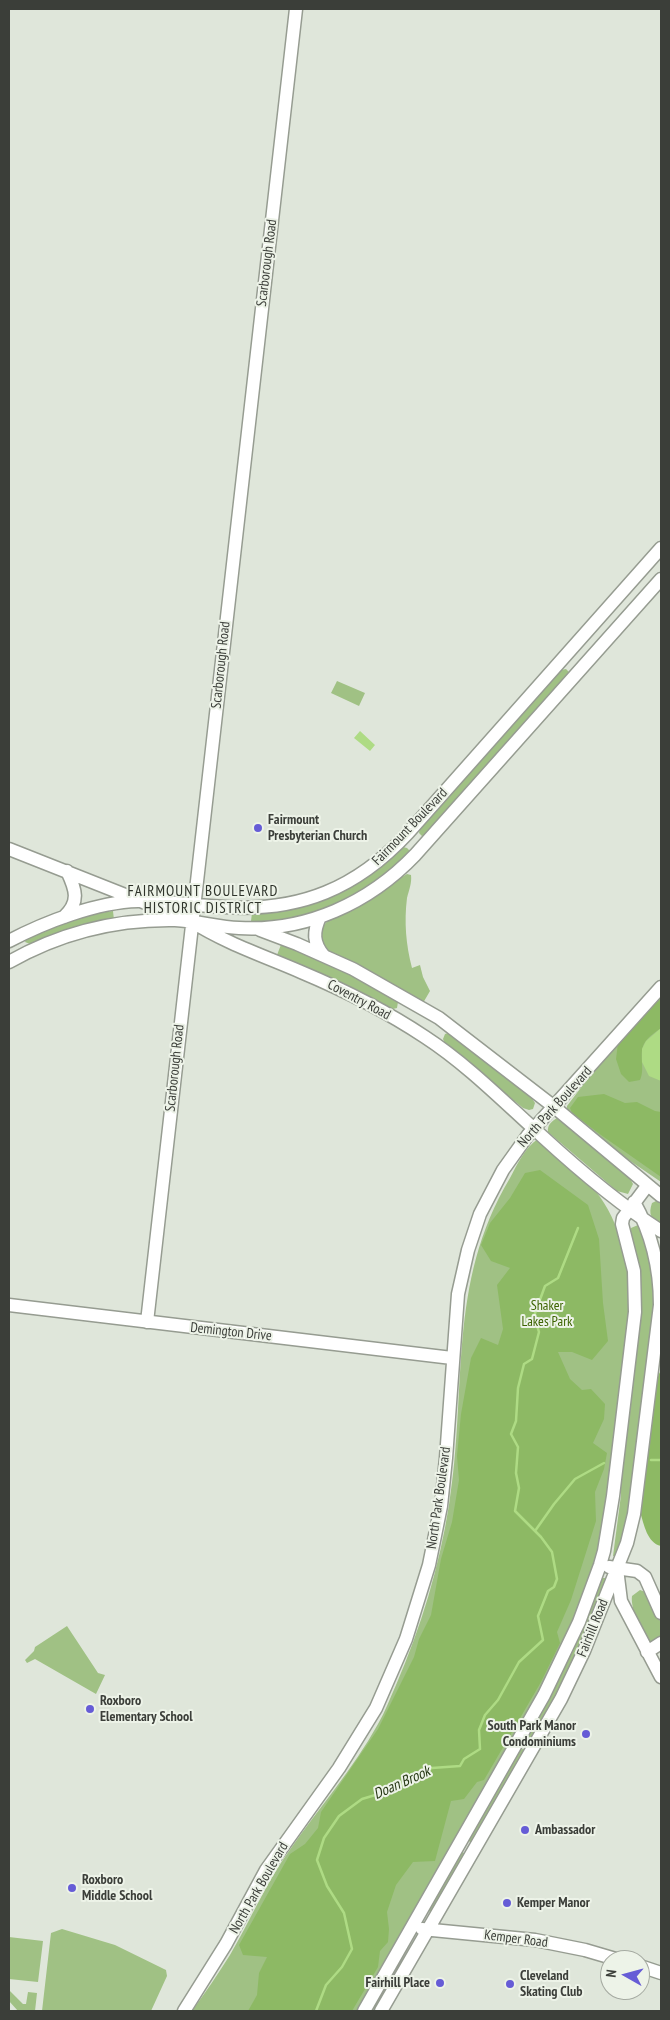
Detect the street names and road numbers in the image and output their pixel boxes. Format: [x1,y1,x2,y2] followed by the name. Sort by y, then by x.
[253,219,281,307] street label: Scarborough Road
[208,621,234,709] street label: Scarborough Road
[369,785,451,869] street label: Fairmount Boulevard
[325,976,393,1024] street label: Coventry Road
[162,1024,188,1112] street label: Scarborough Road
[514,1063,596,1151] street label: North Park Boulevard
[189,1319,273,1345] street label: Demington Drive
[424,1446,454,1550] street label: North Park Boulevard
[574,1597,612,1659] street label: Fairhill Road
[226,1839,292,1937] street label: North Park Boulevard
[483,1927,549,1951] street label: Kemper Road

